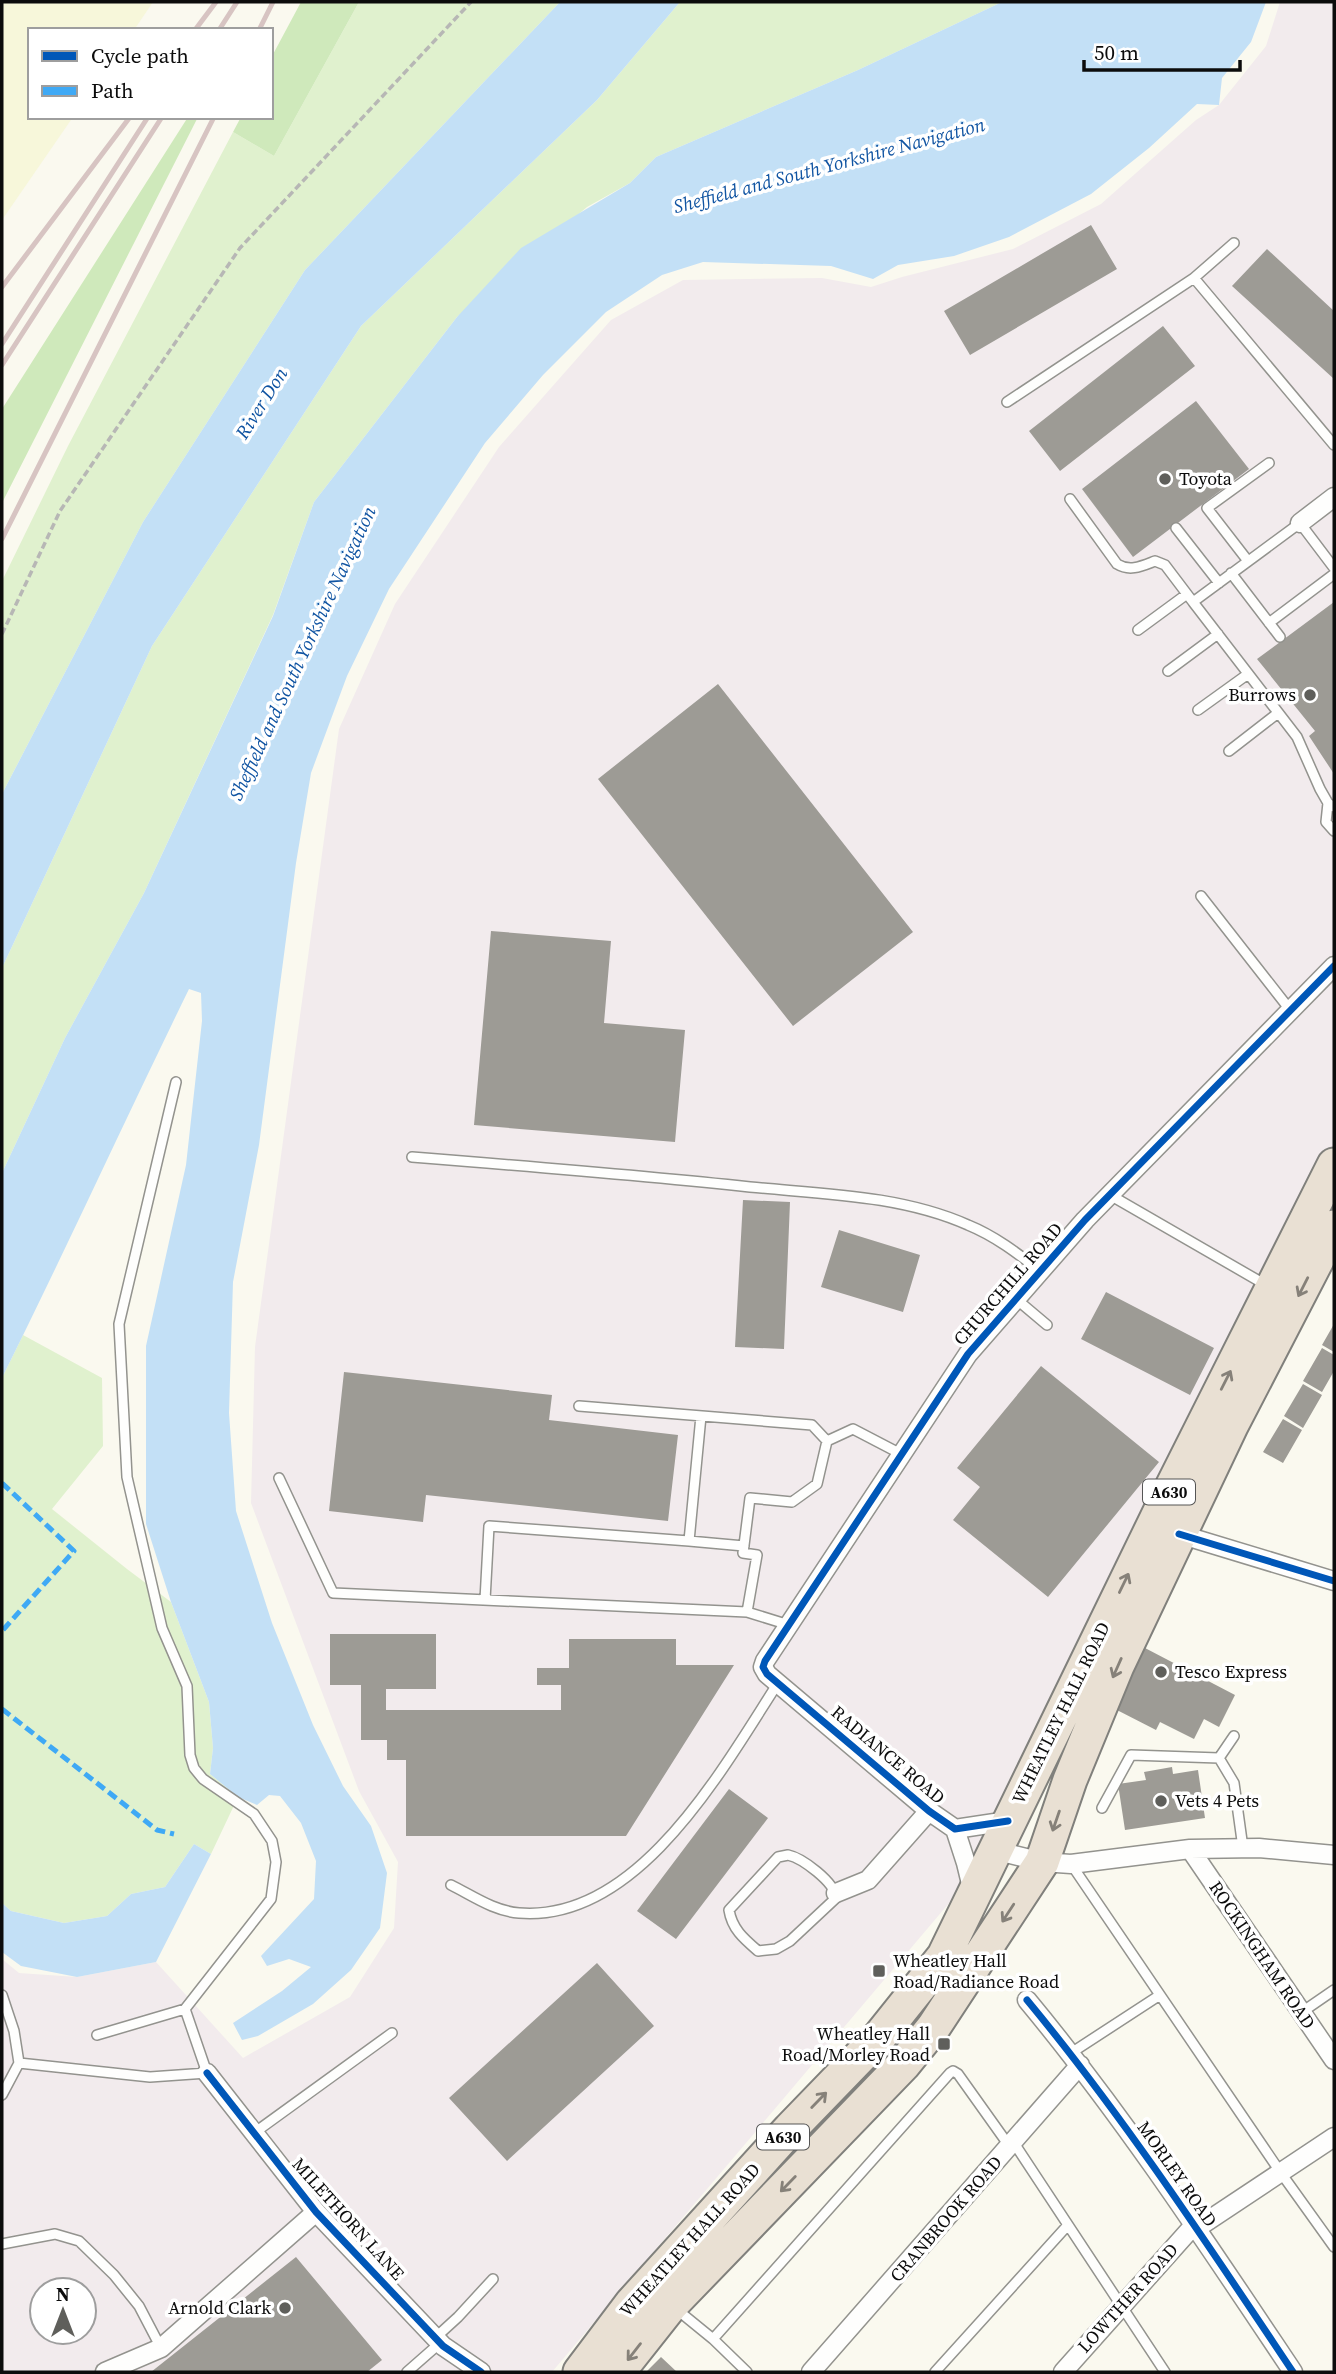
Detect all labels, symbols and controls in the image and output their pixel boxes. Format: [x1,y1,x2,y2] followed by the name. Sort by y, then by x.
[28,28,273,119] legend
[1084,28,1240,72] scale bar
[1094,38,1139,67] text: 50 m
[91,41,189,70] text: Cycle path
[91,76,134,105] text: Path
[670,111,988,219] water label: Sheffield and South Yorkshire Navigation
[228,362,293,445] water label: River Don
[1179,466,1233,491] place label: Toyota
[1157,471,1173,487] marker: Toyota
[222,502,382,804] water label: Sheffield and South Yorkshire Navigation
[1228,682,1296,707] place label: Burrows
[1302,687,1318,703] marker: Burrows
[947,1217,1068,1350] street label: CHURCHILL ROAD
[1296,1276,1309,1297] one-way arrow
[1219,1370,1233,1391] one-way arrow
[1143,1480,1195,1504] road number: A630
[1118,1573,1132,1594] one-way arrow
[1006,1618,1115,1808] street label: WHEATLEY HALL ROAD
[1110,1656,1123,1678] one-way arrow
[1175,1659,1287,1684] place label: Tesco Express
[1153,1664,1169,1680] marker: Tesco Express
[826,1700,951,1810] street label: RADIANCE ROAD
[1175,1788,1259,1813] place label: Vets 4 Pets
[1153,1793,1169,1809] marker: Vets 4 Pets
[1049,1810,1062,1832] one-way arrow
[1204,1876,1321,2034] street label: ROCKINGHAM ROAD
[1001,1903,1015,1923] one-way arrow
[893,1948,1059,1994] place label: Wheatley Hall Road/Radiance Road
[871,1963,887,1979] marker: Wheatley Hall Road/Radiance Road
[782,2021,930,2067] place label: Wheatley Hall Road/Morley Road
[936,2036,952,2052] marker: Wheatley Hall Road/Morley Road
[810,2092,827,2109] one-way arrow
[1132,2116,1223,2232] street label: MORLEY ROAD
[757,2124,809,2150] road number: A630
[884,2150,1007,2287] street label: CRANBROOK ROAD
[287,2152,410,2285] street label: MILETHORN LANE
[614,2157,766,2322] street label: WHEATLEY HALL ROAD
[780,2176,797,2193] one-way arrow
[1072,2237,1184,2358] street label: LOWTHER ROAD
[28,2276,98,2346] north arrow
[56,2281,70,2307] text: N
[168,2295,271,2320] place label: Arnold Clark
[277,2300,293,2316] marker: Arnold Clark
[627,2342,642,2360] one-way arrow

